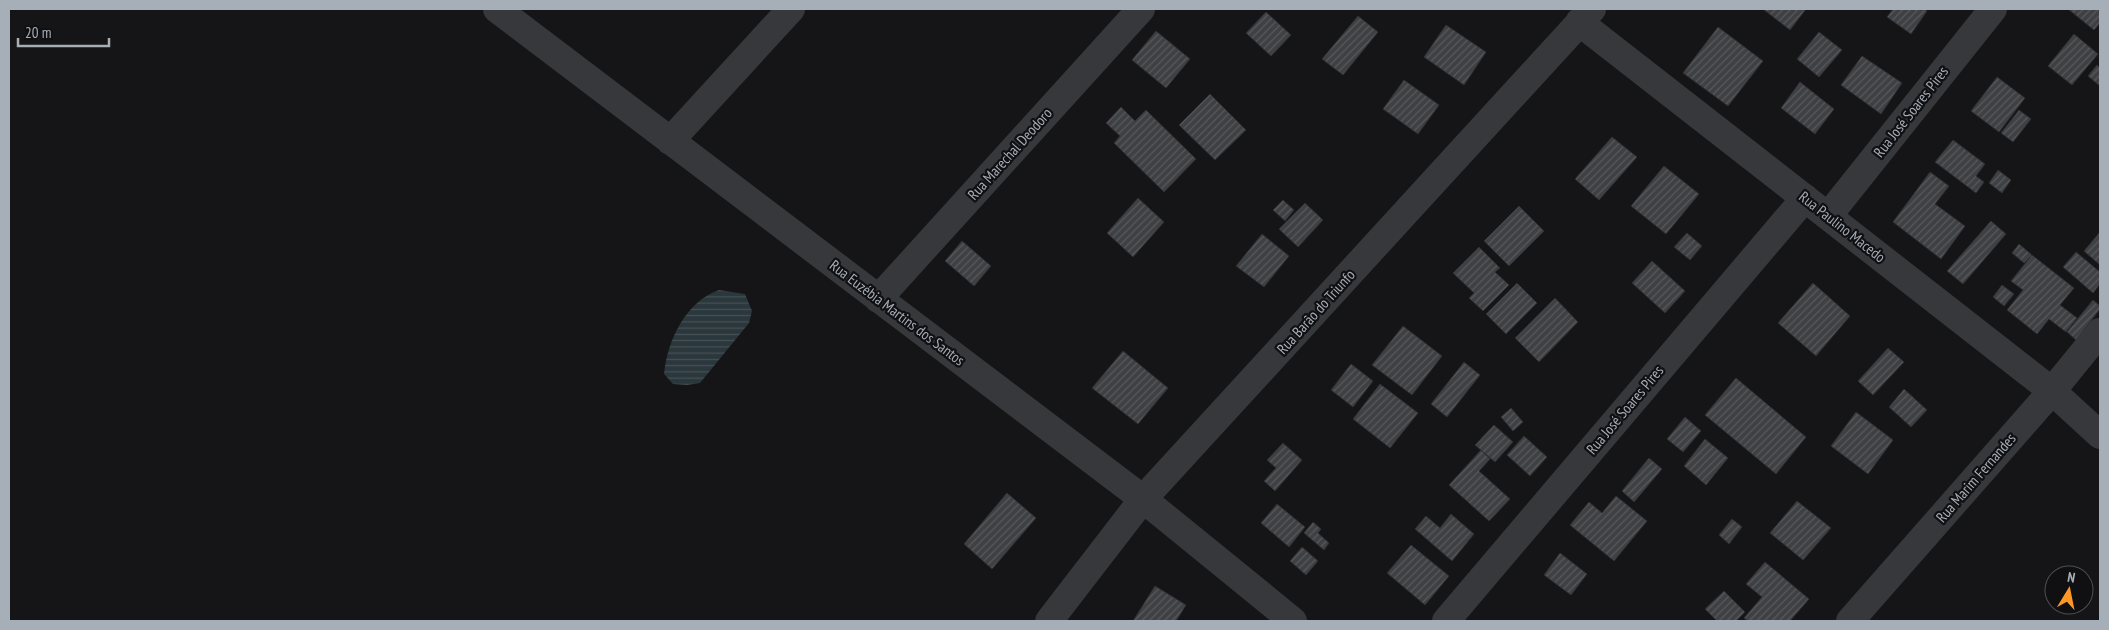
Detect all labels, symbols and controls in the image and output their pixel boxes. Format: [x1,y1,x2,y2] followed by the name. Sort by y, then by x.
[18,15,109,47] scale bar
[25,23,51,42] text: 20 m
[1869,62,1952,161] street label: Rua José Soares Pires
[963,104,1056,204] street label: Rua Marechal Deodoro
[1795,187,1889,266] street label: Rua Paulino Macedo
[826,256,969,370] street label: Rua Euzébia Martins dos Santos
[1273,265,1359,358] street label: Rua Barão do Triunfo
[1582,361,1667,458] street label: Rua José Soares Pires
[1932,429,2020,526] street label: Rua Marim Fernandes
[2044,565,2094,615] north arrow
[2066,568,2077,587] text: N

